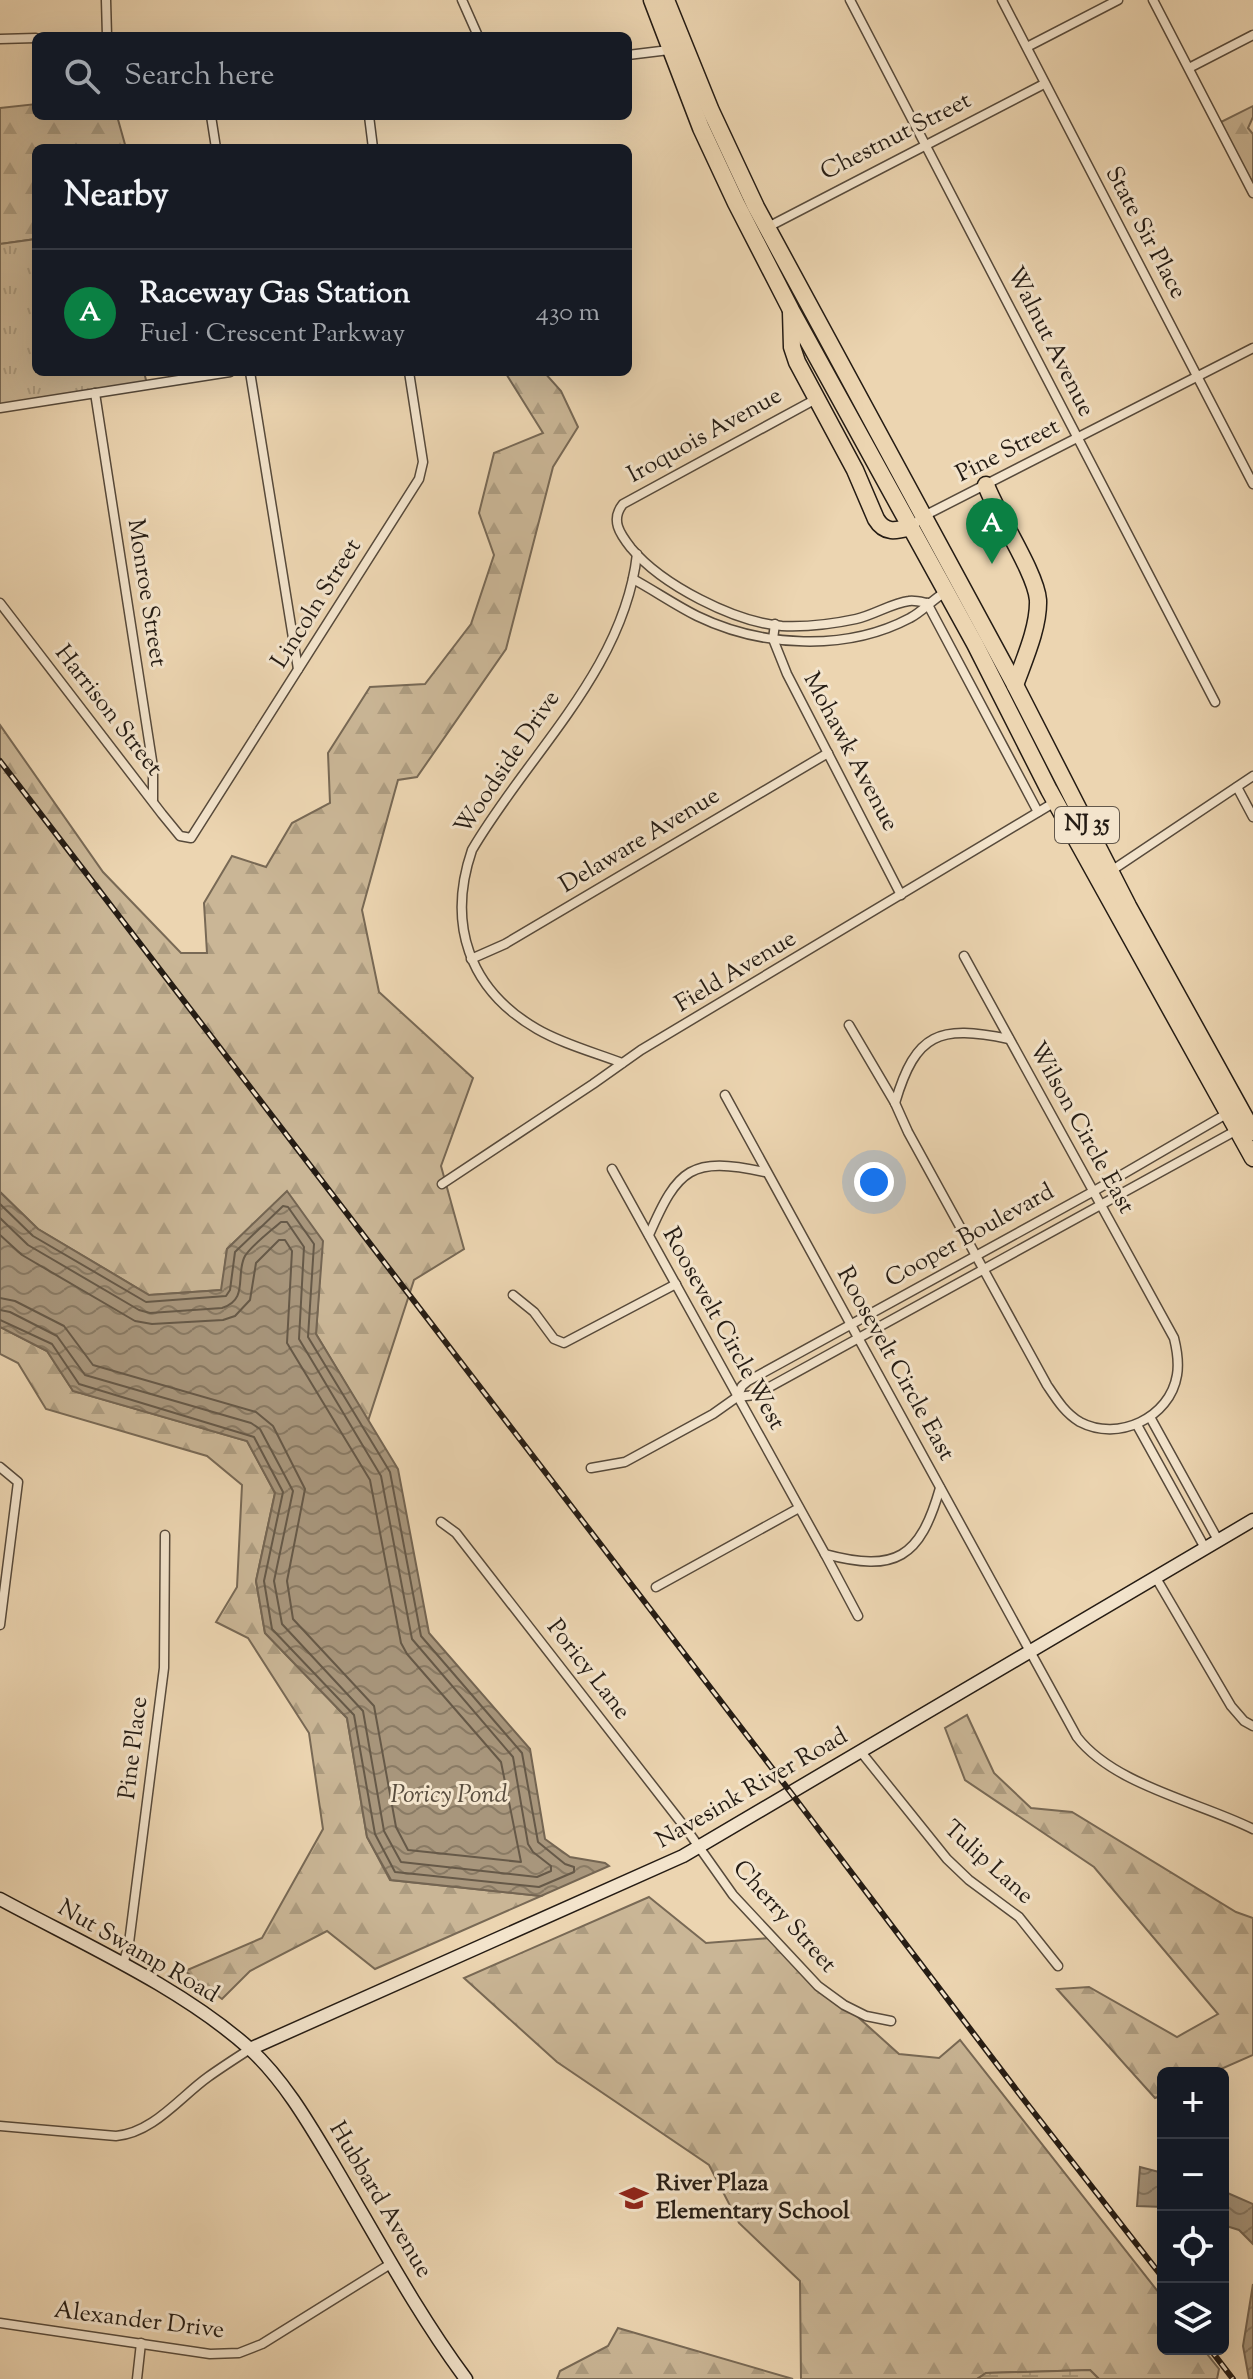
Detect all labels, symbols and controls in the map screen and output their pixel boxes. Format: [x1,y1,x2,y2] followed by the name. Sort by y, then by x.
[32,32,632,120] search box
[60,54,104,98] icon: search
[124,55,274,98] text: Search here
[815,84,977,190] street label: Chestnut Street
[1096,161,1194,305] street label: State Sir Place
[64,172,169,221] text: Nearby
[998,261,1102,423] street label: Walnut Avenue
[140,273,410,316] text: Raceway Gas Station
[79,295,101,332] text: A
[536,295,600,332] text: 430 m
[140,316,405,353] text: Fuel · Crescent Parkway
[622,380,788,492] street label: Iroquois Avenue
[950,410,1066,492] street label: Pine Street
[966,498,1018,564] pin: A
[118,517,174,669] street label: Monroe Street
[264,533,370,675] street label: Lincoln Street
[46,638,170,784] street label: Harrison Street
[794,666,906,838] street label: Mohawk Avenue
[447,684,569,842] street label: Woodside Drive
[553,780,727,902] street label: Delaware Avenue
[1055,807,1119,843] road number: NJ 35
[669,922,803,1022] street label: Field Avenue
[1020,1036,1142,1220] street label: Wilson Circle East
[854,1162,894,1202] your location
[879,1175,1061,1297] street label: Cooper Boulevard
[653,1221,793,1437] street label: Roosevelt Circle West
[827,1261,963,1467] street label: Roosevelt Circle East
[538,1613,638,1727] street label: Poricy Lane
[111,1695,157,1801] street label: Pine Place
[650,1720,855,1858] street label: Navesink River Road
[390,1777,508,1814] water label: Poricy Pond
[935,1813,1041,1913] street label: Tulip Lane
[724,1853,844,1981] street label: Cherry Street
[51,1892,225,2012] street label: Nut Swamp Road
[1157,2067,1229,2355] map controls
[1157,2067,1229,2139] button: +
[320,2115,440,2285] street label: Hubbard Avenue
[1157,2139,1229,2211] button: −
[656,2167,850,2229] place label: River Plaza Elementary School
[619,2183,649,2213] school or university icon: River Plaza Elementary School
[1157,2211,1229,2283] button: locate
[1157,2283,1229,2355] button: layers
[52,2294,226,2348] street label: Alexander Drive

